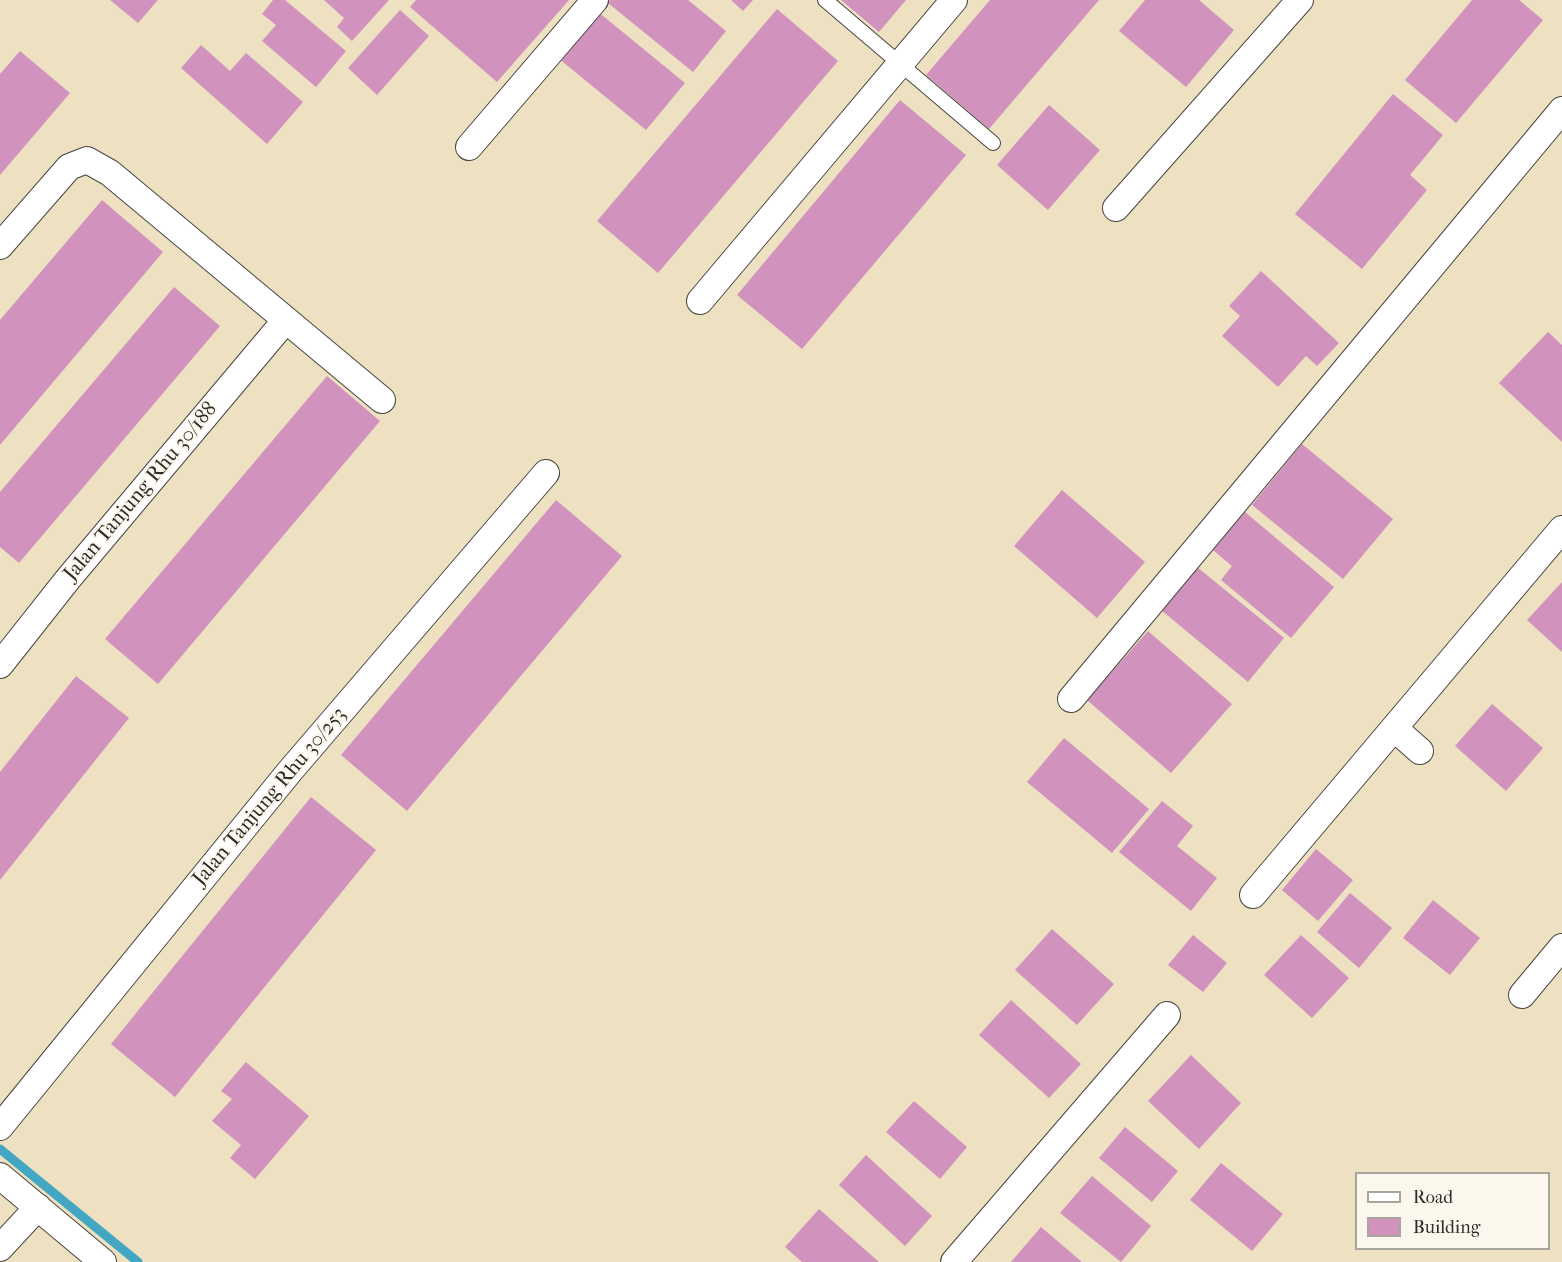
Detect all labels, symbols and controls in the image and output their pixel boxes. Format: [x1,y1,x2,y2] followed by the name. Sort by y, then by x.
[59,397,223,587] street label: Jalan Tanjung Rhu 30/188
[188,702,352,892] street label: Jalan Tanjung Rhu 30/253
[1355,1172,1550,1250] legend
[1413,1187,1453,1208] text: Road
[1413,1217,1480,1238] text: Building

